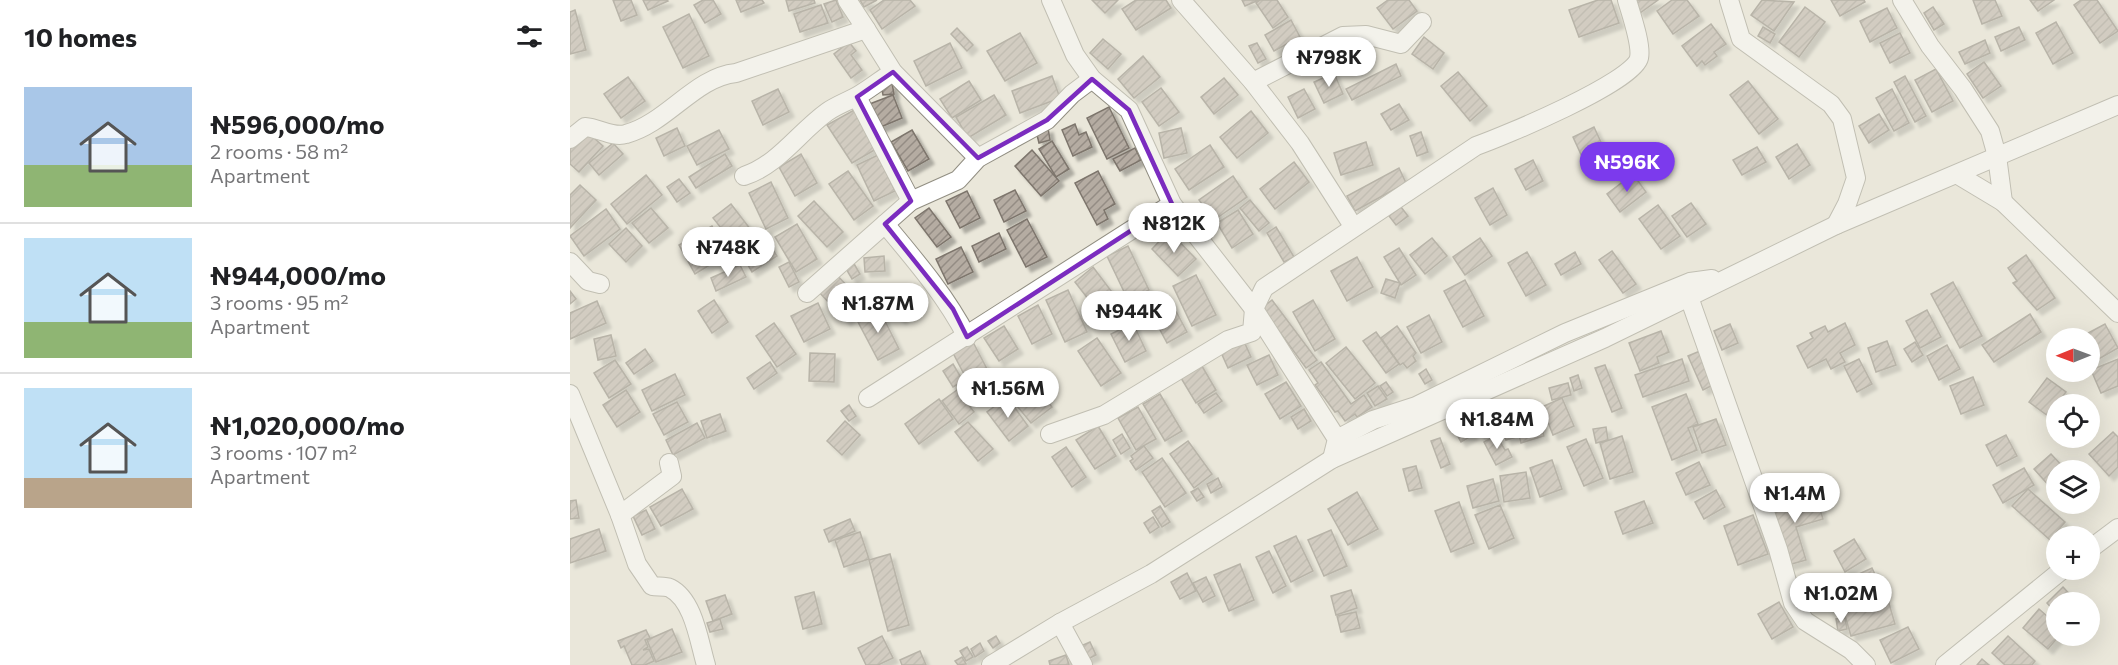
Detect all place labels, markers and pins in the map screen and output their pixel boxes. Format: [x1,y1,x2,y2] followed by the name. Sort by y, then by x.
[1287,37,1371,88] pin: ₦798K
[1585,142,1669,193] pin: ₦596K
[1132,203,1216,254] pin: ₦812K
[686,227,770,278] pin: ₦748K
[829,283,927,334] pin: ₦1.87M
[1087,291,1171,342] pin: ₦944K
[959,368,1057,419] pin: ₦1.56M
[1448,399,1546,450] pin: ₦1.84M
[1753,473,1837,524] pin: ₦1.4M
[1792,573,1890,624] pin: ₦1.02M

